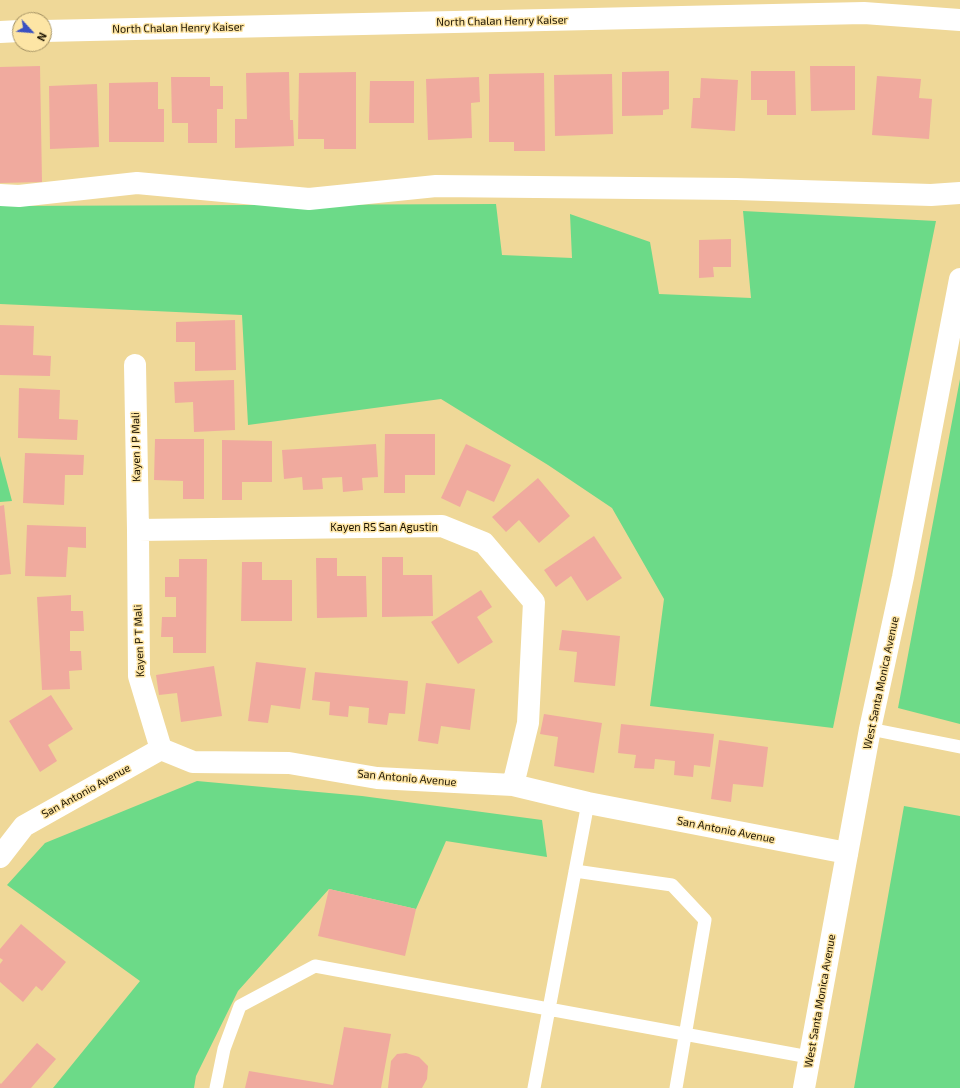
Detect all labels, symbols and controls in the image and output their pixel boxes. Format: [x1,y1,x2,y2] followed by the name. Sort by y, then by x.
[12,12,52,52] north arrow
[436,13,568,29] street label: North Chalan Henry Kaiser
[112,20,244,36] street label: North Chalan Henry Kaiser
[35,31,50,43] text: N
[129,412,143,482] street label: Kayen J P Mali
[330,520,438,534] street label: Kayen RS San Agustin
[131,605,147,677] street label: Kayen P T Mali
[860,615,902,751] street label: West Santa Monica Avenue
[39,761,133,821] street label: San Antonio Avenue
[357,767,457,789] street label: San Antonio Avenue
[676,814,776,846] street label: San Antonio Avenue
[802,933,838,1069] street label: West Santa Monica Avenue

